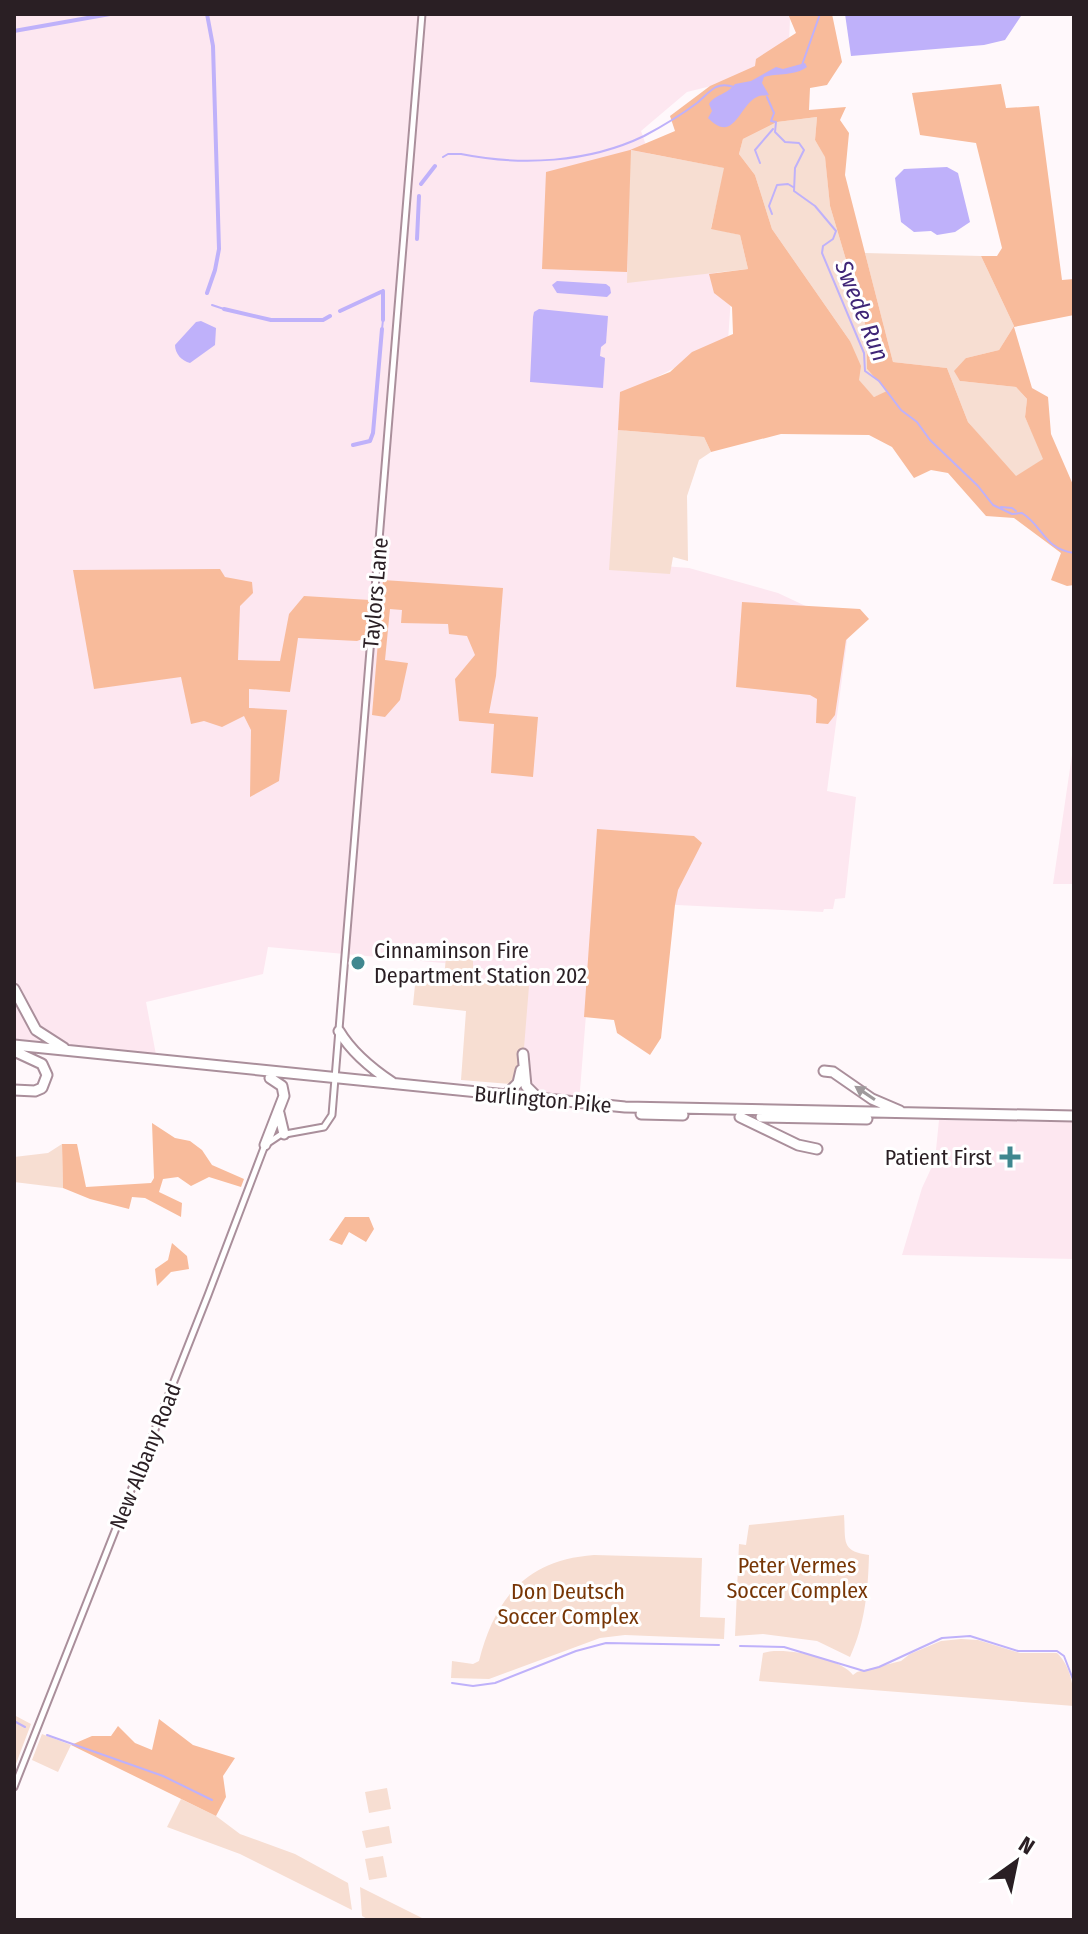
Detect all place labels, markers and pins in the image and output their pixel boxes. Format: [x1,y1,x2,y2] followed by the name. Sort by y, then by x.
[374,937,587,989] place label: Cinnaminson Fire Department Station 202
[349,954,367,972] marker: Cinnaminson Fire Department Station 202
[885,1144,993,1171] place label: Patient First
[999,1146,1021,1168] marker: Patient First

